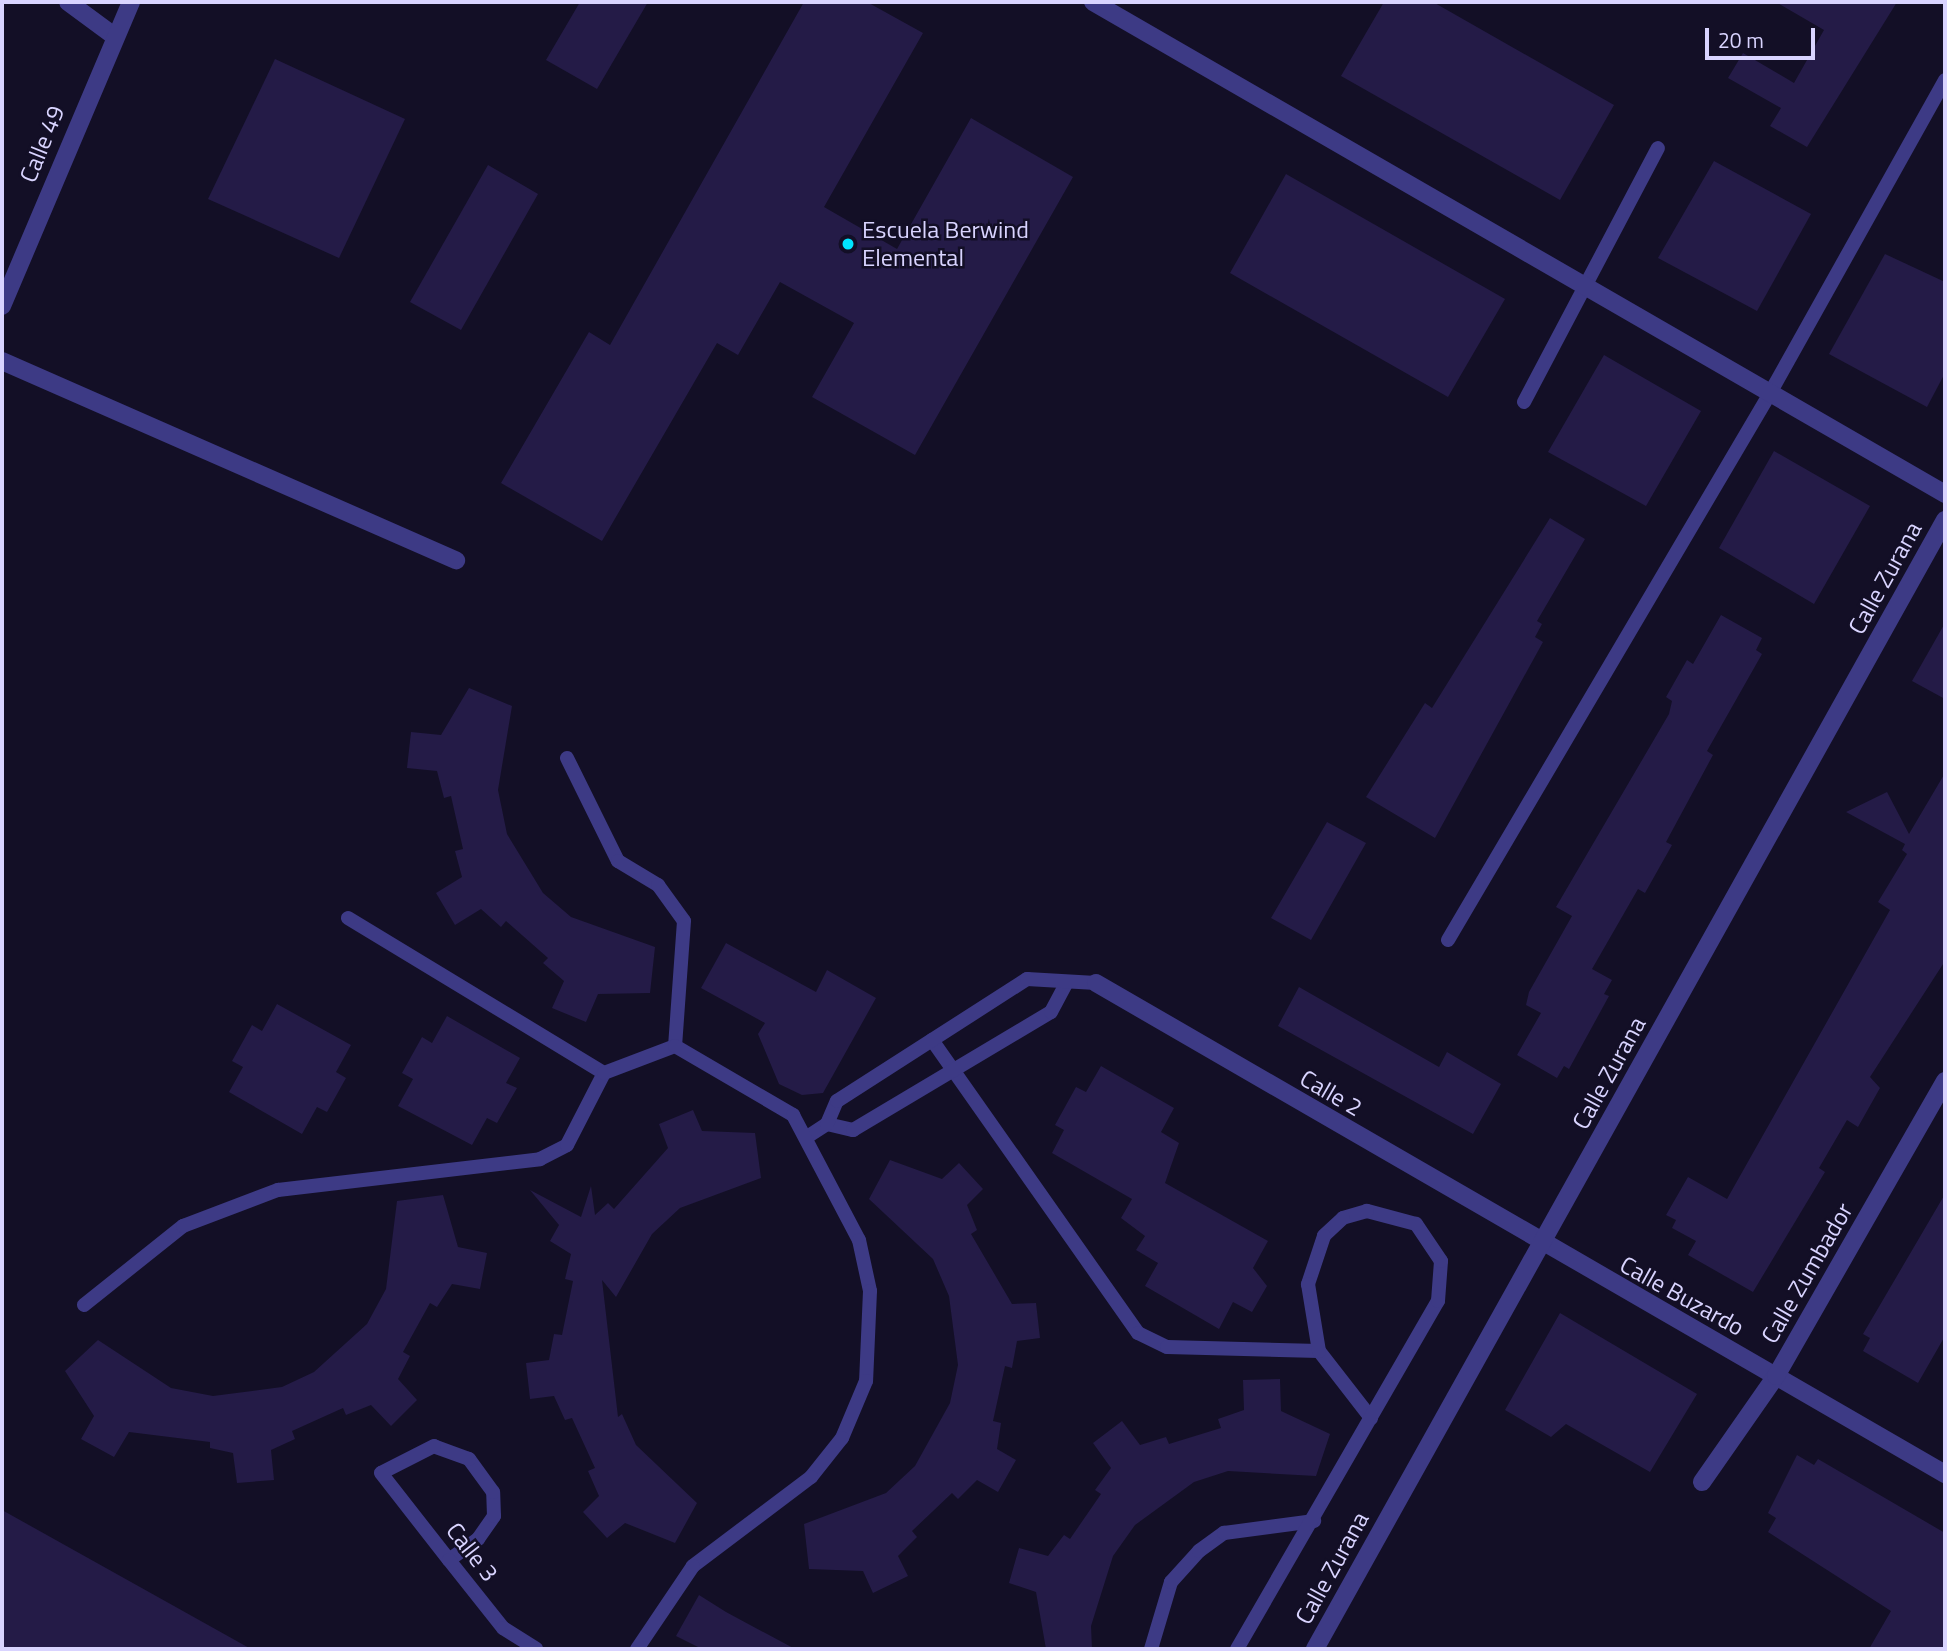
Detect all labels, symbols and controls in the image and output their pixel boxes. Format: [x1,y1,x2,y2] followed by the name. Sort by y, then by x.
[1709,14,1819,58] scale bar
[1718,24,1764,56] text: 20 m
[14,101,70,187] street label: Calle 49
[862,216,1029,272] place label: Escuela Berwind Elemental
[840,236,856,252] marker: Escuela Berwind Elemental
[1842,517,1928,639] street label: Calle Zurana
[1566,1012,1652,1134] street label: Calle Zurana
[1295,1064,1367,1122] street label: Calle 2
[1755,1198,1859,1348] street label: Calle Zumbador
[1615,1250,1749,1342] street label: Calle Buzardo
[1289,1507,1375,1629] street label: Calle Zurana
[440,1517,504,1587] street label: Calle 3

